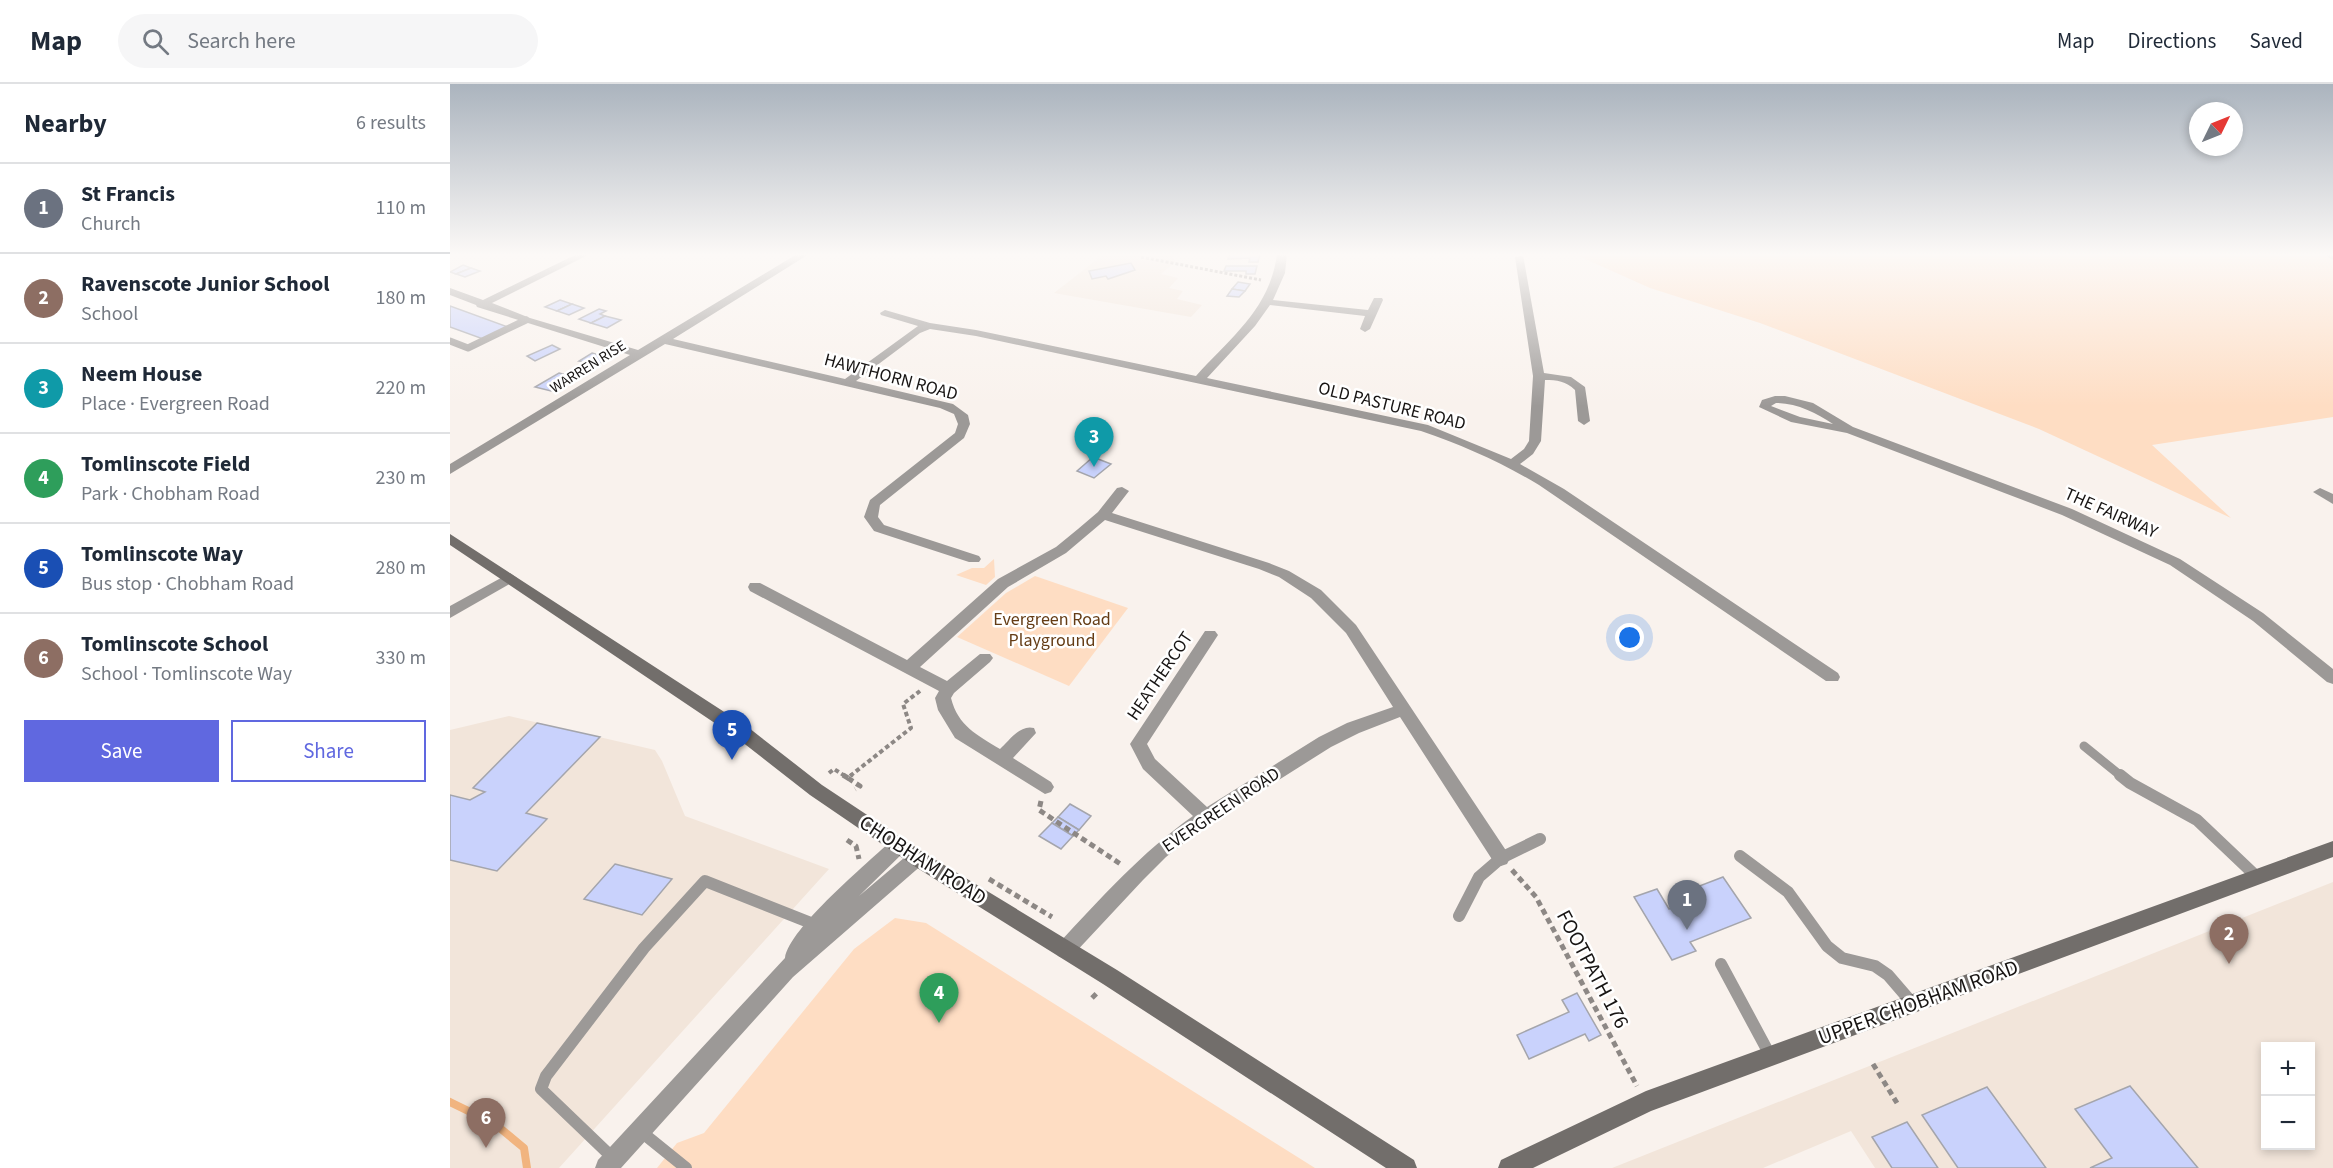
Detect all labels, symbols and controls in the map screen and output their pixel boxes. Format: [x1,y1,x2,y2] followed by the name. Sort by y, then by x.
[118,14,538,68] search box
[30,21,82,61] text: Map
[139,25,172,58] icon: search
[187,25,296,57] text: Search here
[2057,26,2095,56] text: Map
[2128,26,2216,56] text: Directions
[2249,26,2303,56] text: Saved
[2189,102,2243,156] north arrow
[24,105,107,142] text: Nearby
[356,109,426,137] text: 6 results
[81,178,175,210] text: St Francis
[38,194,49,222] text: 1
[376,194,426,222] text: 110 m
[81,210,141,238] text: Church
[81,268,330,300] text: Ravenscote Junior School
[38,284,49,312] text: 2
[376,284,426,312] text: 180 m
[81,300,138,328] text: School
[546,335,630,399] street label: WARREN RISE
[821,347,961,407] street label: HAWTHORN ROAD
[81,358,202,390] text: Neem House
[38,374,49,402] text: 3
[376,374,426,402] text: 220 m
[1316,376,1468,436] street label: OLD PASTURE ROAD
[81,390,270,418] text: Place · Evergreen Road
[1074,418,1114,467] pin: 3
[81,448,250,480] text: Tomlinscote Field
[38,464,49,492] text: 4
[376,464,426,492] text: 230 m
[81,480,260,508] text: Park · Chobham Road
[2060,481,2162,545] street label: THE FAIRWAY
[81,538,243,570] text: Tomlinscote Way
[38,554,49,582] text: 5
[376,554,426,582] text: 280 m
[81,570,294,598] text: Bus stop · Chobham Road
[993,607,1111,653] park label: Evergreen Road Playground
[1615,623,1644,652] your location
[1121,626,1199,725] street label: HEATHERCOT
[81,628,268,660] text: Tomlinscote School
[38,644,49,672] text: 6
[376,644,426,672] text: 330 m
[81,660,292,688] text: School · Tomlinscote Way
[712,710,752,760] pin: 5
[24,720,219,782] button: Save
[231,720,426,782] button: Share
[1157,761,1285,859] street label: EVERGREEN ROAD
[853,808,993,912] street label: CHOBHAM ROAD
[1668,880,1706,930] pin: 1
[1549,904,1637,1034] street label: FOOTPATH 176
[2210,914,2248,964] pin: 2
[1814,952,2022,1052] street label: UPPER CHOBHAM ROAD
[920,974,958,1023] pin: 4
[2261,1042,2315,1150] map controls
[2261,1042,2315,1096] button: +
[2261,1096,2315,1150] button: −
[466,1098,506,1148] pin: 6

